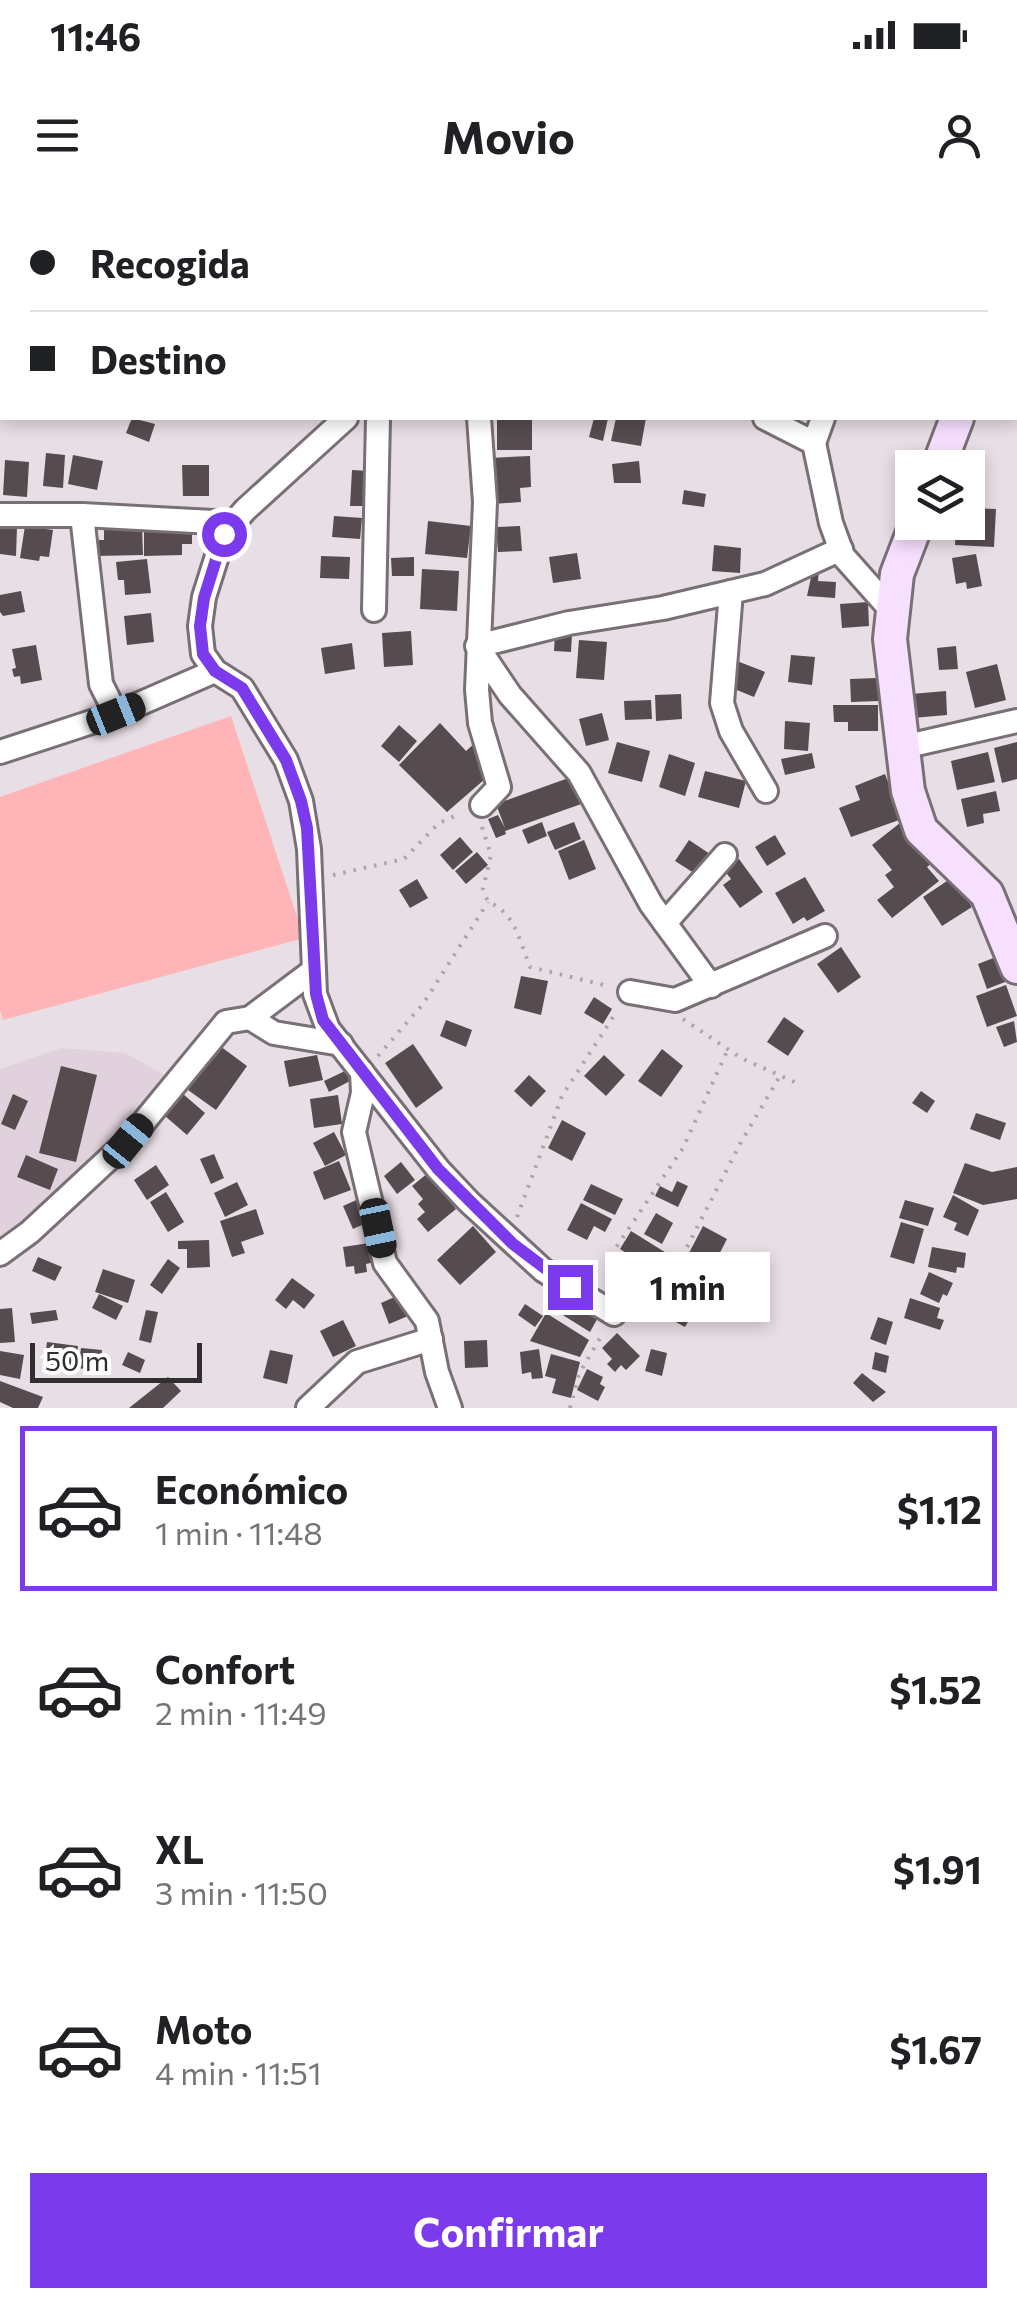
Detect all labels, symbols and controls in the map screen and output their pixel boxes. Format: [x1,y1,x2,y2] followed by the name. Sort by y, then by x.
[50,12,141,59] text: 11:46
[30,108,85,163] icon: menu
[442,108,575,163] text: Movio
[932,108,987,163] icon: person
[90,239,250,286] text: Recogida
[90,335,227,382] text: Destino
[895,450,985,540] map controls
[895,450,985,540] button: layers
[202,512,247,557] route start
[83,689,149,739] car
[97,1108,159,1174] car
[357,1196,399,1260] car
[605,1252,770,1322] callout: 1 min
[548,1265,593,1310] route end
[650,1267,725,1307] text: 1 min
[30,1338,202,1382] scale bar
[45,1343,109,1377] text: 50 m
[35,1464,125,1554] icon: car
[155,1465,348,1512] text: Económico
[897,1485,982,1532] text: $1.12
[155,1512,323,1552] text: 1 min · 11:48
[35,1644,125,1734] icon: car
[155,1645,295,1692] text: Confort
[889,1665,982,1712] text: $1.52
[155,1692,327,1732] text: 2 min · 11:49
[35,1824,125,1914] icon: car
[155,1825,204,1872] text: XL
[893,1845,982,1892] text: $1.91
[155,1872,328,1912] text: 3 min · 11:50
[35,2004,125,2094] icon: car
[155,2005,253,2052] text: Moto
[889,2025,982,2072] text: $1.67
[155,2052,322,2092] text: 4 min · 11:51
[30,2173,987,2288] button: Confirmar

